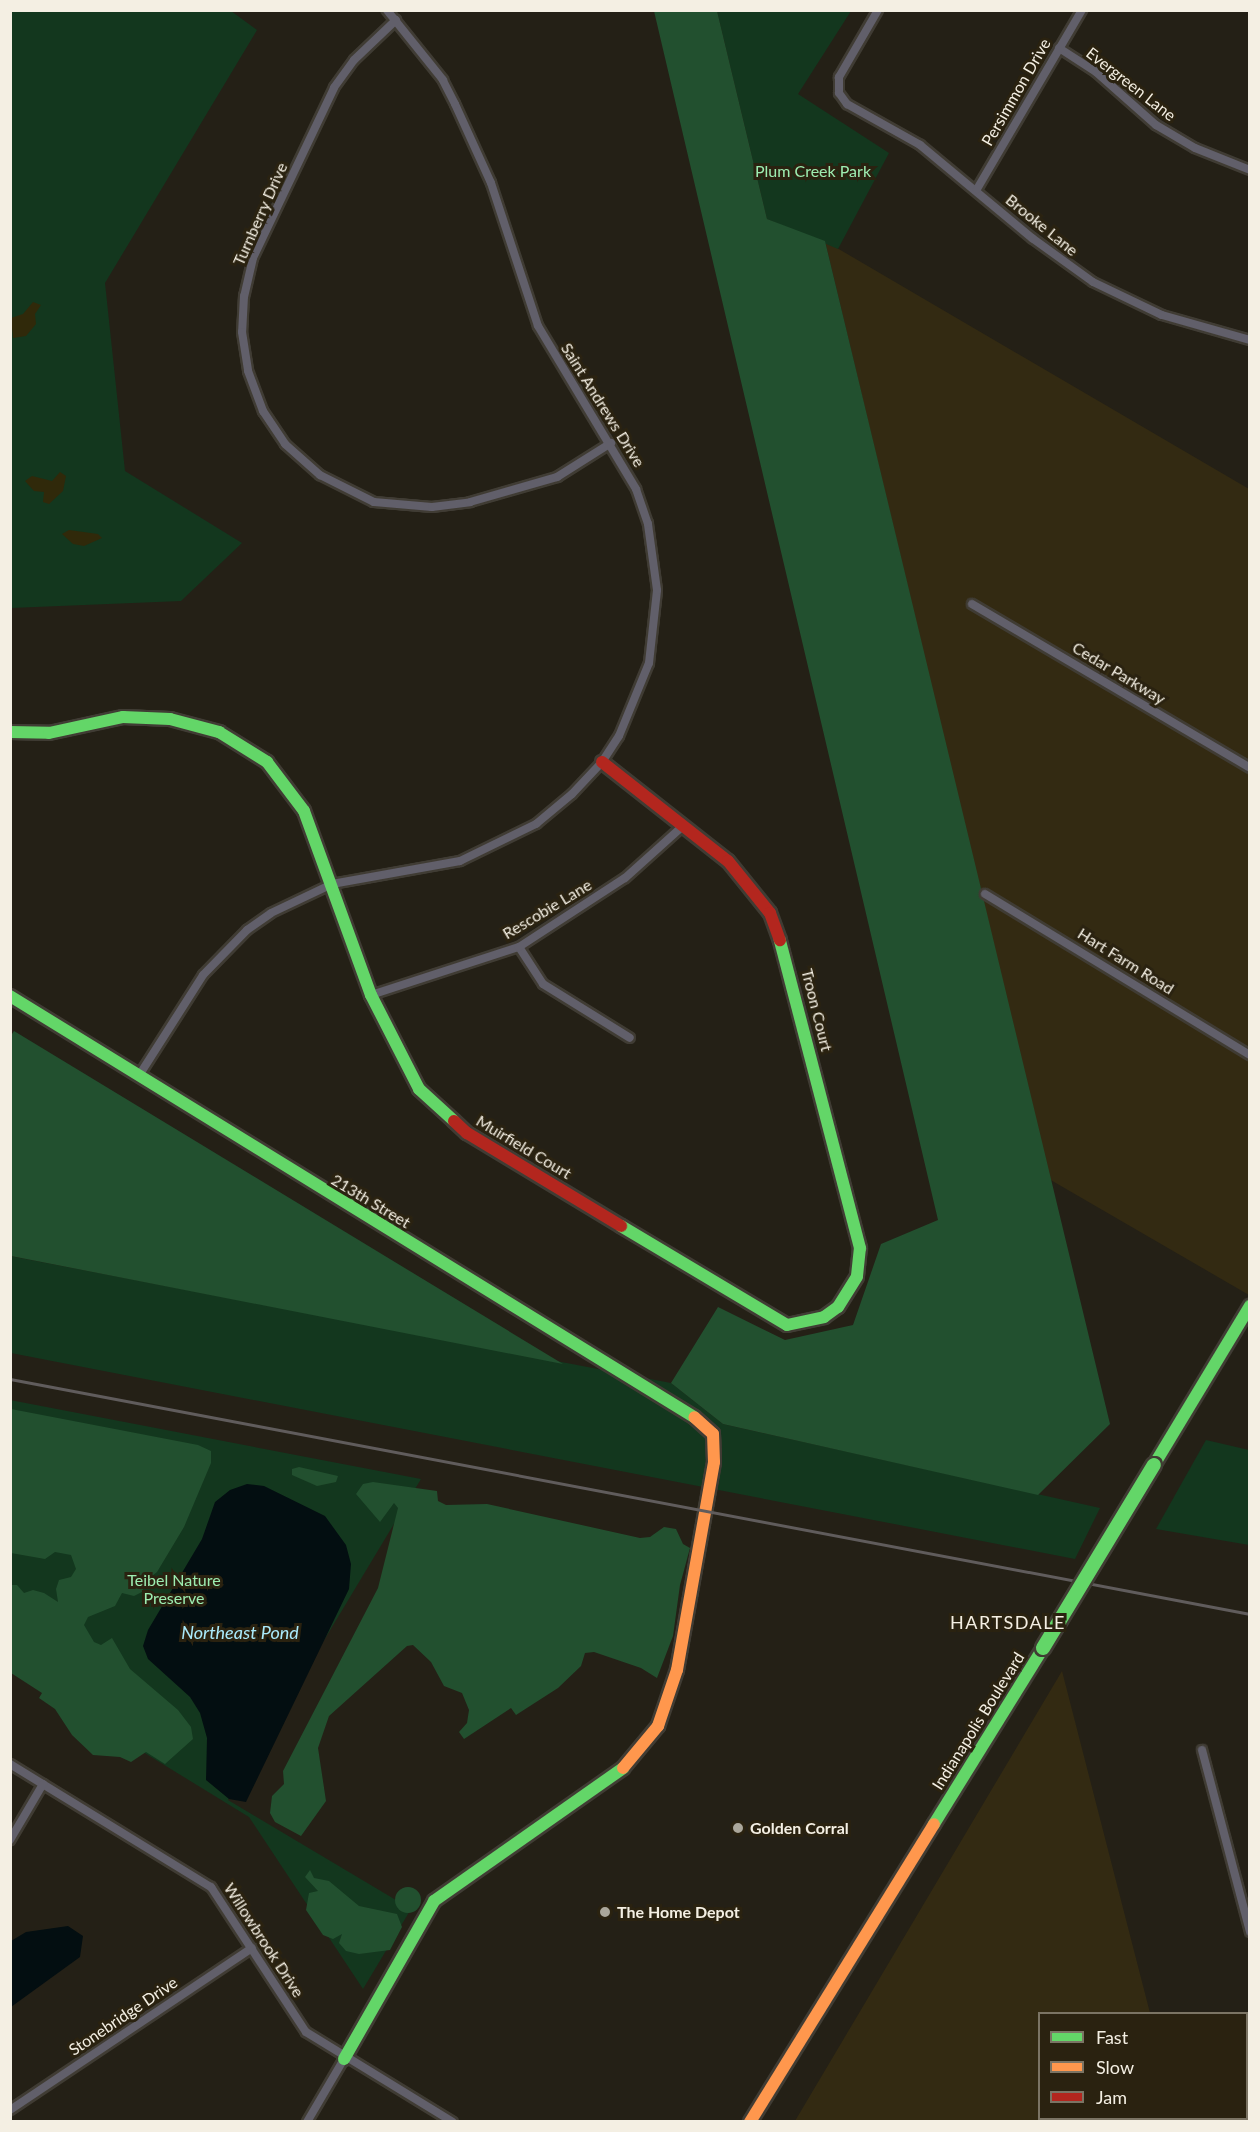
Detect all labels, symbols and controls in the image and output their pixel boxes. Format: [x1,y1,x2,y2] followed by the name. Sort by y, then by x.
[978,35,1054,149] street label: Persimmon Drive
[1082,43,1180,125] street label: Evergreen Lane
[229,159,291,269] street label: Turnberry Drive
[755,161,871,181] park label: Plum Creek Park
[1002,190,1082,260] street label: Brooke Lane
[557,339,649,471] street label: Saint Andrews Drive
[1069,638,1169,708] street label: Cedar Parkway
[499,875,595,943] street label: Rescobie Lane
[1074,924,1178,998] street label: Hart Farm Road
[797,967,837,1053] street label: Troon Court
[473,1111,575,1183] street label: Muirfield Court
[328,1170,414,1232] street label: 213th Street
[127,1570,221,1608] park label: Teibel Nature Preserve
[950,1611,1066,1633] district label: HARTSDALE
[181,1621,299,1643] water label: Northeast Pond
[928,1649,1028,1793] street label: Indianapolis Boulevard
[750,1818,849,1838] place label: Golden Corral
[731,1821,745,1835] marker: Golden Corral
[220,1879,308,2001] street label: Willowbrook Drive
[617,1902,740,1922] place label: The Home Depot
[598,1905,612,1919] marker: The Home Depot
[65,1973,181,2059] street label: Stonebridge Drive
[1038,2012,1248,2120] legend
[1096,2026,1128,2048] text: Fast
[1096,2056,1134,2078] text: Slow
[1096,2086,1127,2108] text: Jam

